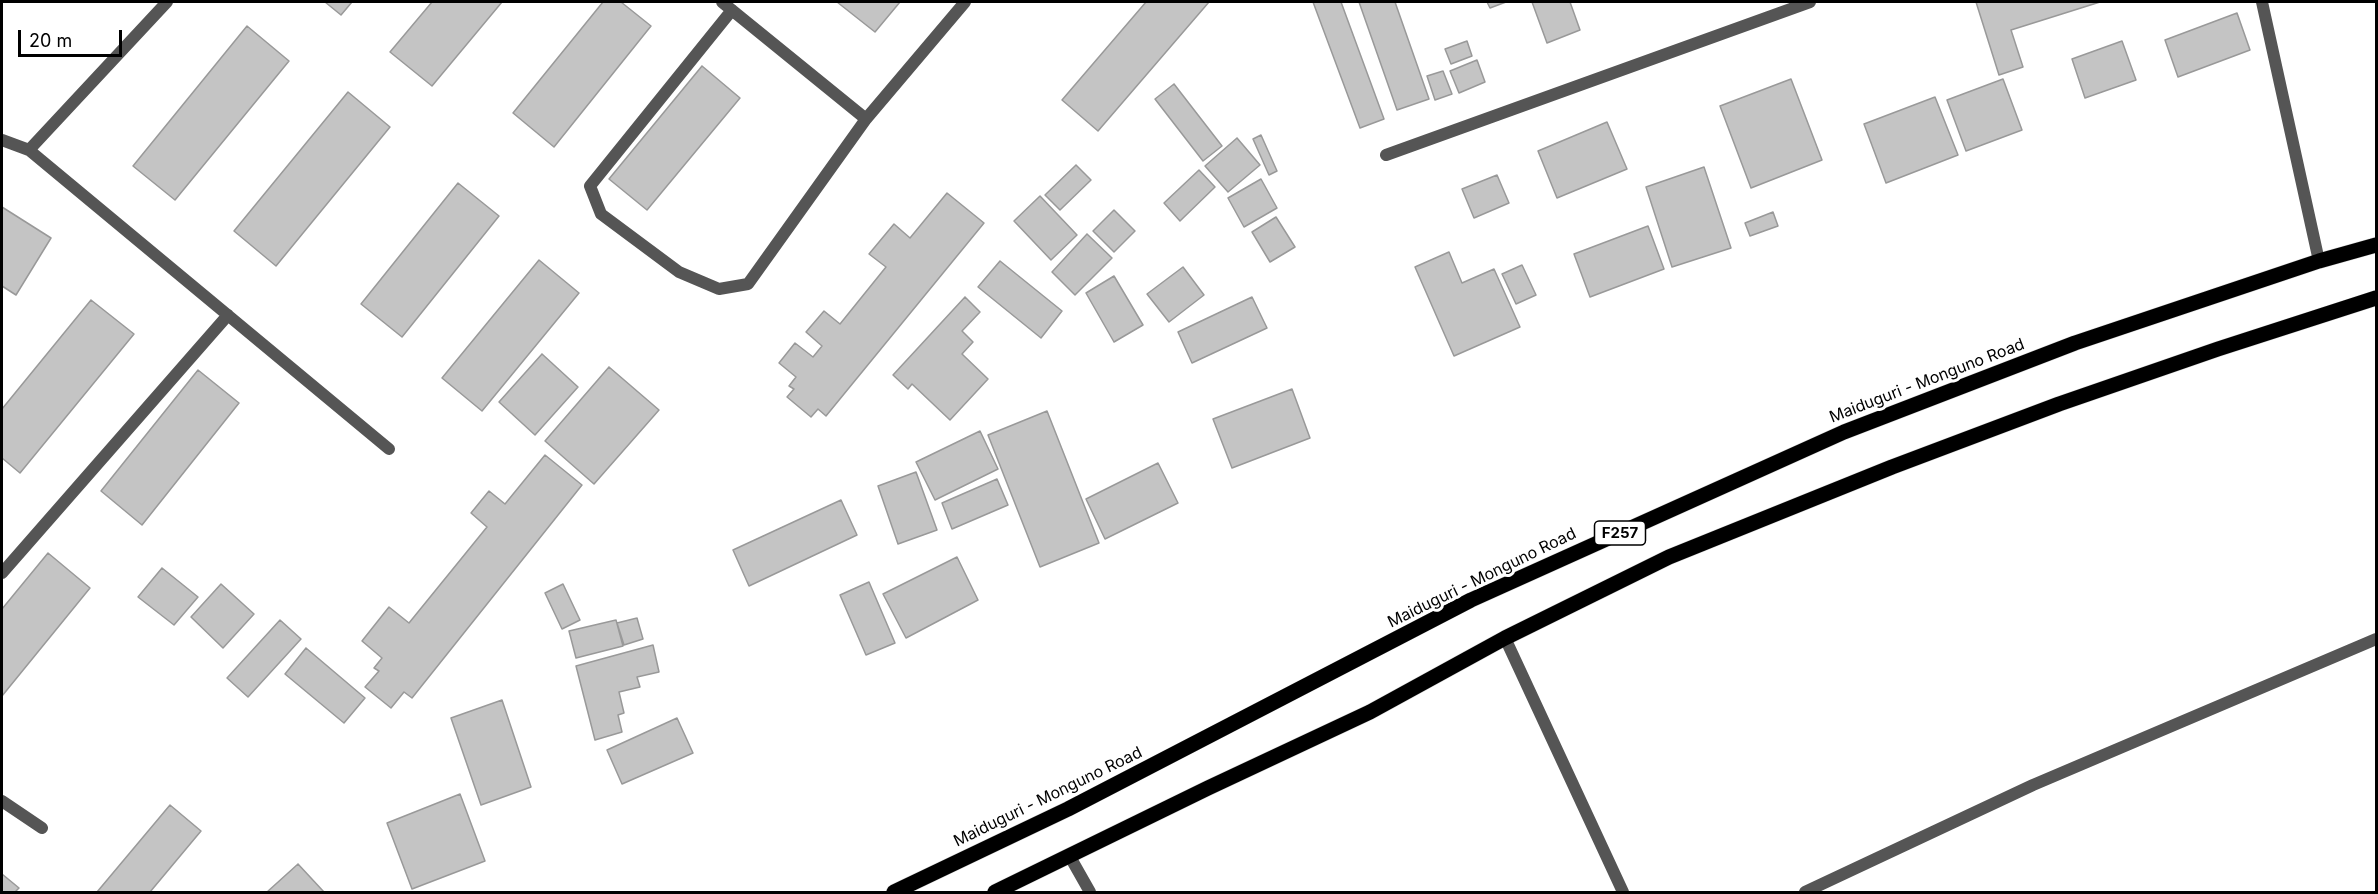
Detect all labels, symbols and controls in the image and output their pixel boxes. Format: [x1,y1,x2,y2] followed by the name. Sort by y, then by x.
[21,18,124,56] scale bar
[29,30,72,51] text: 20 m
[1827,335,2027,427] street label: Maiduguri - Monguno Road
[1594,521,1646,545] road number: F257
[1385,524,1579,632] street label: Maiduguri - Monguno Road
[951,743,1145,851] street label: Maiduguri - Monguno Road

